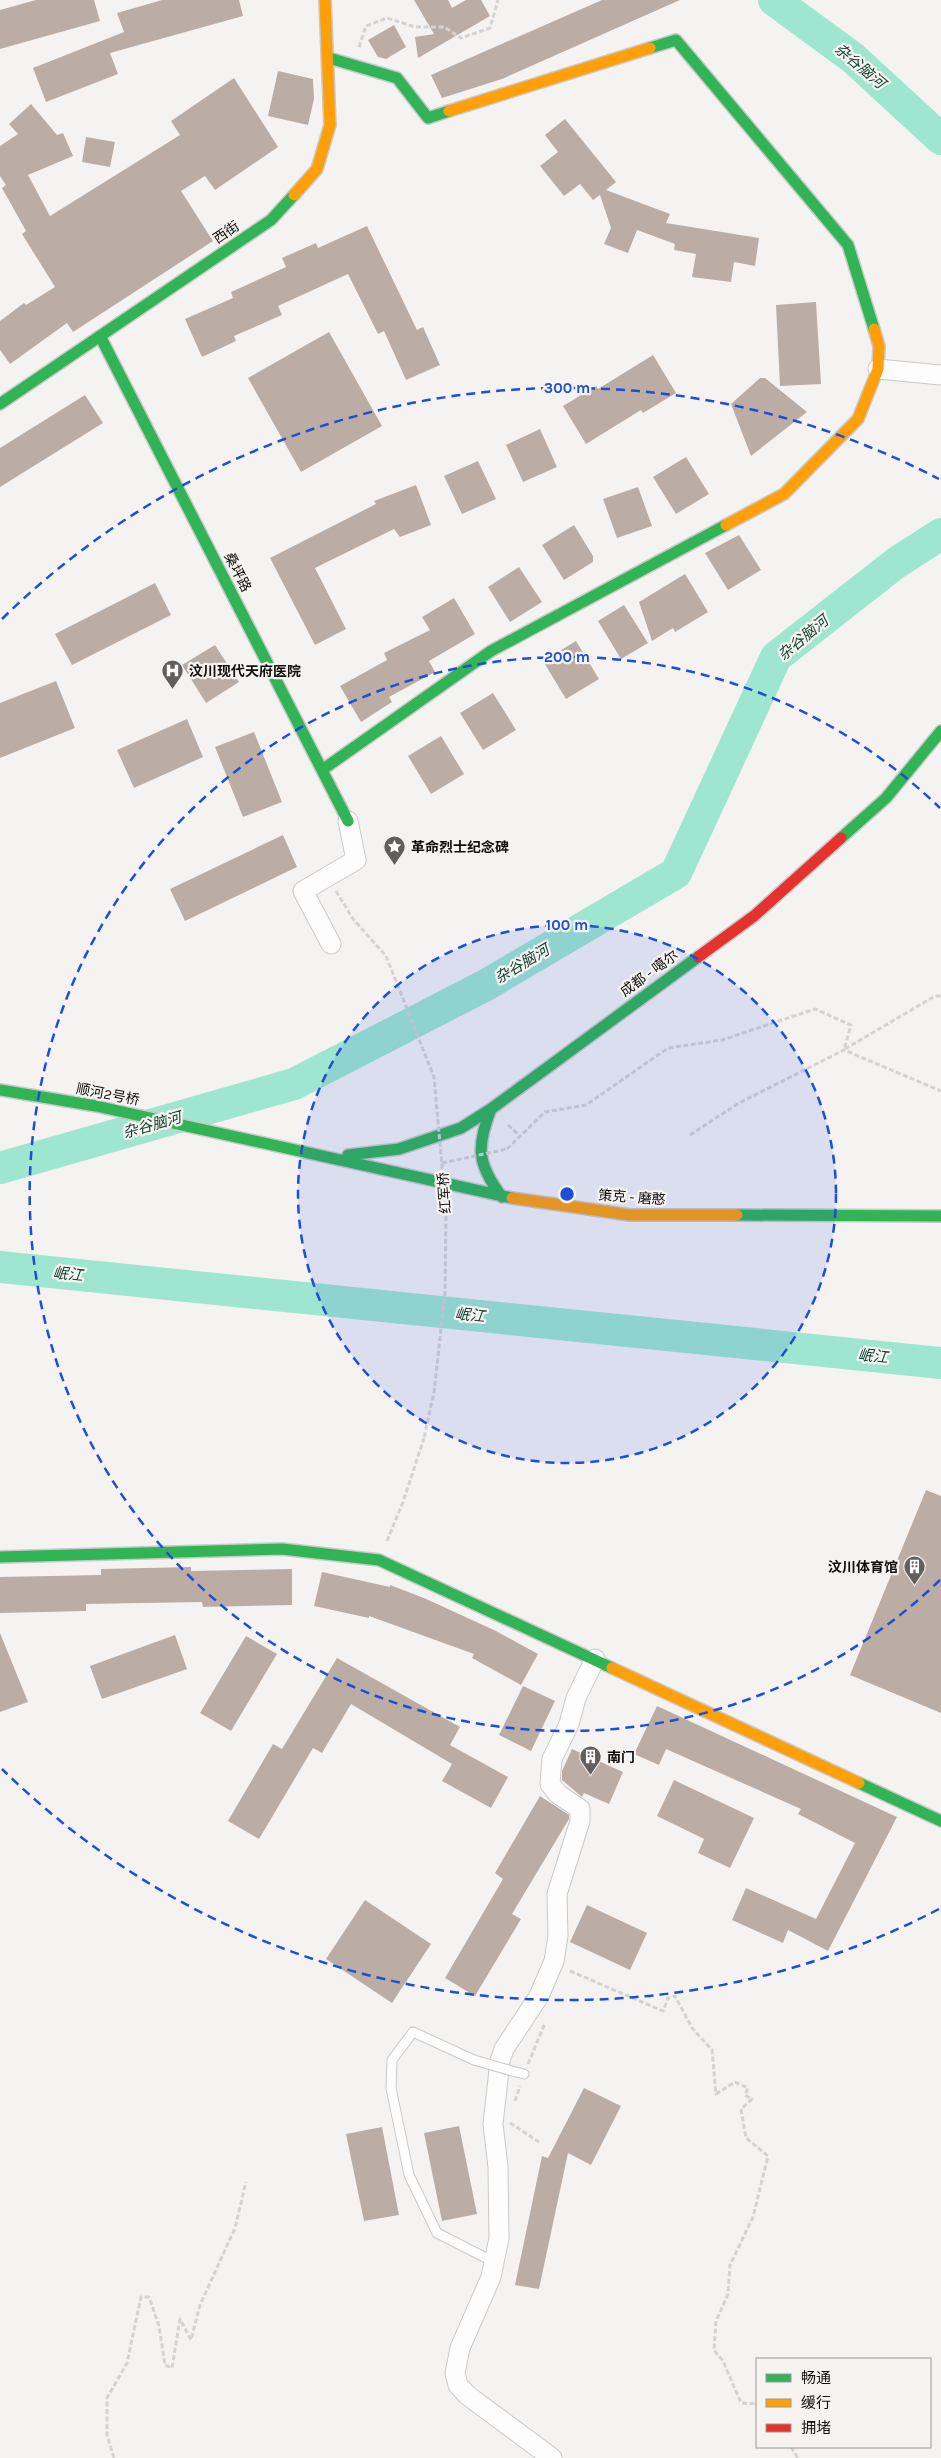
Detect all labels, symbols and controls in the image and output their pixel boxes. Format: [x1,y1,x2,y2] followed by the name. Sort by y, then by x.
[831,40,891,94] water label: 杂谷脑河
[210,218,243,247] street label: 西街
[544,379,590,397] text: 300 m
[220,550,255,595] street label: 桑坪路
[774,610,834,664] water label: 杂谷脑河
[544,648,590,666] text: 200 m
[161,659,185,690] hospital icon: 汶川现代天府医院
[189,663,301,680] place label: 汶川现代天府医院
[383,835,407,866] place icon: 革命烈士纪念碑
[411,839,509,856] place label: 革命烈士纪念碑
[546,916,588,934] text: 100 m
[492,939,555,987] water label: 杂谷脑河
[617,947,682,1000] street label: 成都 - 噶尔
[75,1080,141,1109] street label: 顺河2号桥
[121,1107,186,1142] water label: 杂谷脑河
[435,1171,454,1215] street label: 红军桥
[558,1185,576,1203] centre of rings
[598,1187,666,1208] street label: 策克 - 磨憨
[52,1263,86,1285] water label: 岷江
[454,1304,488,1326] water label: 岷江
[857,1345,891,1367] water label: 岷江
[902,1555,926,1586] building icon: 汶川体育馆
[828,1559,898,1576] place label: 汶川体育馆
[579,1745,603,1776] building icon: 南门
[607,1749,635,1766] place label: 南门
[756,2358,931,2448] legend
[801,2369,831,2387] text: 畅通
[801,2394,831,2412] text: 缓行
[801,2419,831,2437] text: 拥堵

